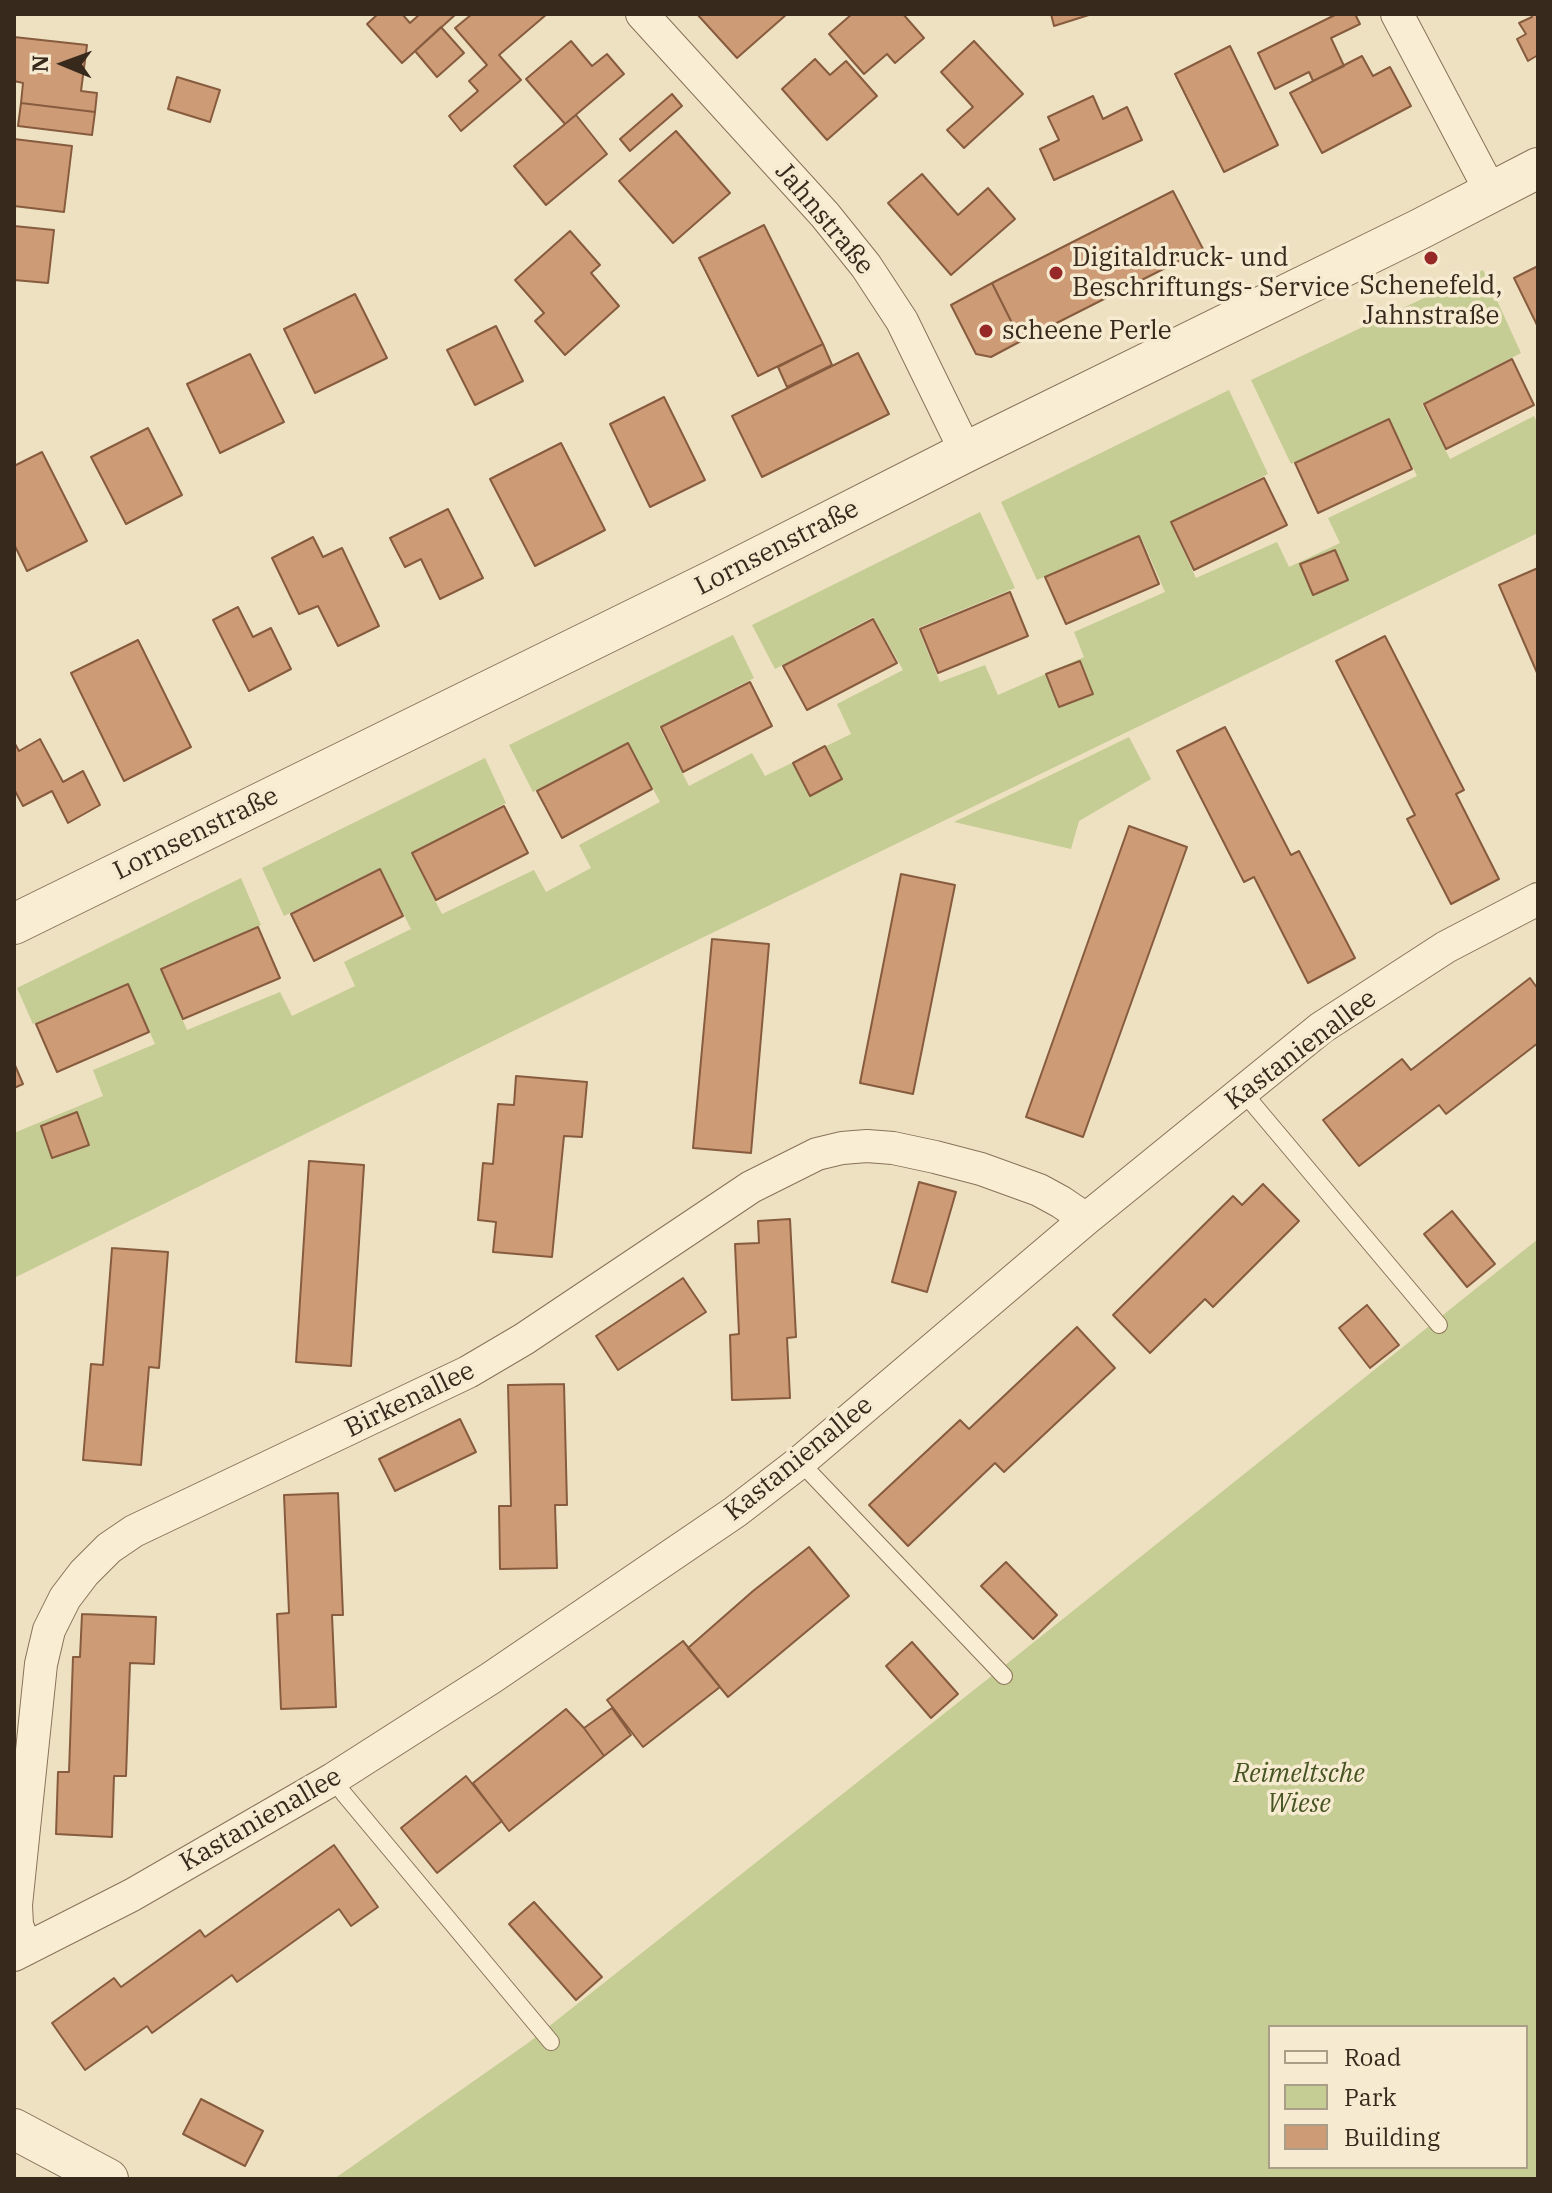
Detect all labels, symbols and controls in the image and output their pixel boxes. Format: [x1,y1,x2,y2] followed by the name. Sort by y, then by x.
[24,24,104,104] north arrow
[25,55,54,73] text: N
[768,157,880,281] street label: Jahnstraße
[1072,242,1350,304] place label: Digitaldruck- und Beschriftungs- Service
[1422,249,1440,267] marker: Schenefeld, Jahnstraße
[1047,264,1065,282] marker: Digitaldruck- und Beschriftungs- Service
[1360,270,1502,332] place label: Schenefeld, Jahnstraße
[1002,315,1172,347] place label: scheene Perle
[977,322,995,340] marker: scheene Perle
[690,493,864,603] street label: Lornsenstraße
[109,781,283,887] street label: Lornsenstraße
[1219,983,1383,1117] street label: Kastanienallee
[340,1355,480,1445] street label: Birkenallee
[719,1390,879,1528] street label: Kastanienallee
[1233,1758,1365,1820] park label: Reimeltsche Wiese
[175,1761,347,1879] street label: Kastanienallee
[1268,2025,1528,2169] legend
[1344,2041,1401,2073] text: Road
[1344,2081,1396,2113] text: Park
[1344,2121,1440,2153] text: Building

